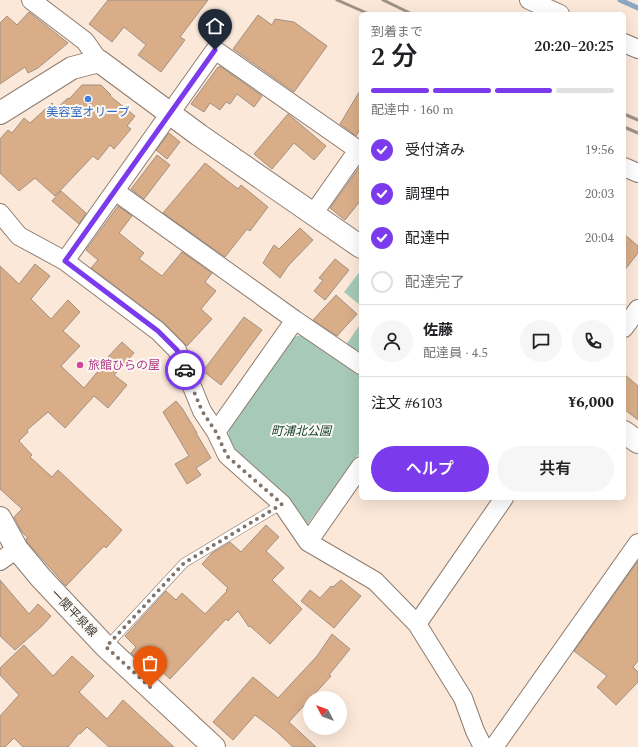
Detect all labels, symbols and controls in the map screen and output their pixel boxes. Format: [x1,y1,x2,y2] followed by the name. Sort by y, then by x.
[198,9,232,50] pin
[204,15,226,37] icon: home
[371,22,423,42] text: 到着まで
[534,35,614,58] text: 20:20–20:25
[371,37,417,77] text: 2 分
[83,94,93,104] marker: 美容室オリーブ
[371,100,454,120] text: 配達中 · 160 m
[46,103,130,122] place label: 美容室オリーブ
[371,139,393,161] icon: check
[405,139,465,162] text: 受付済み
[585,140,614,160] text: 19:56
[371,183,393,205] icon: check
[405,183,450,206] text: 調理中
[585,184,614,204] text: 20:03
[371,227,393,249] icon: check
[405,227,450,250] text: 配達中
[585,228,614,248] text: 20:04
[405,271,465,294] text: 配達完了
[423,319,453,342] text: 佐藤
[371,320,413,362] button: person
[520,320,562,362] button: chat
[572,320,614,362] button: phone
[423,343,488,363] text: 配達員 · 4.5
[165,350,205,390] courier
[88,356,160,375] place label: 旅館ひらの屋
[174,359,196,381] icon: car
[75,360,85,370] marker: 旅館ひらの屋
[568,391,614,414] text: ¥6,000
[371,392,442,415] text: 注文 #6103
[271,422,333,441] park label: 町浦北公園
[371,446,489,492] button: ヘルプ
[497,446,614,492] button: 共有
[46,585,101,642] street label: 一関平泉線
[133,646,167,687] pin
[139,652,161,674] icon: bag
[303,691,347,735] north arrow
[303,691,347,735] map controls

